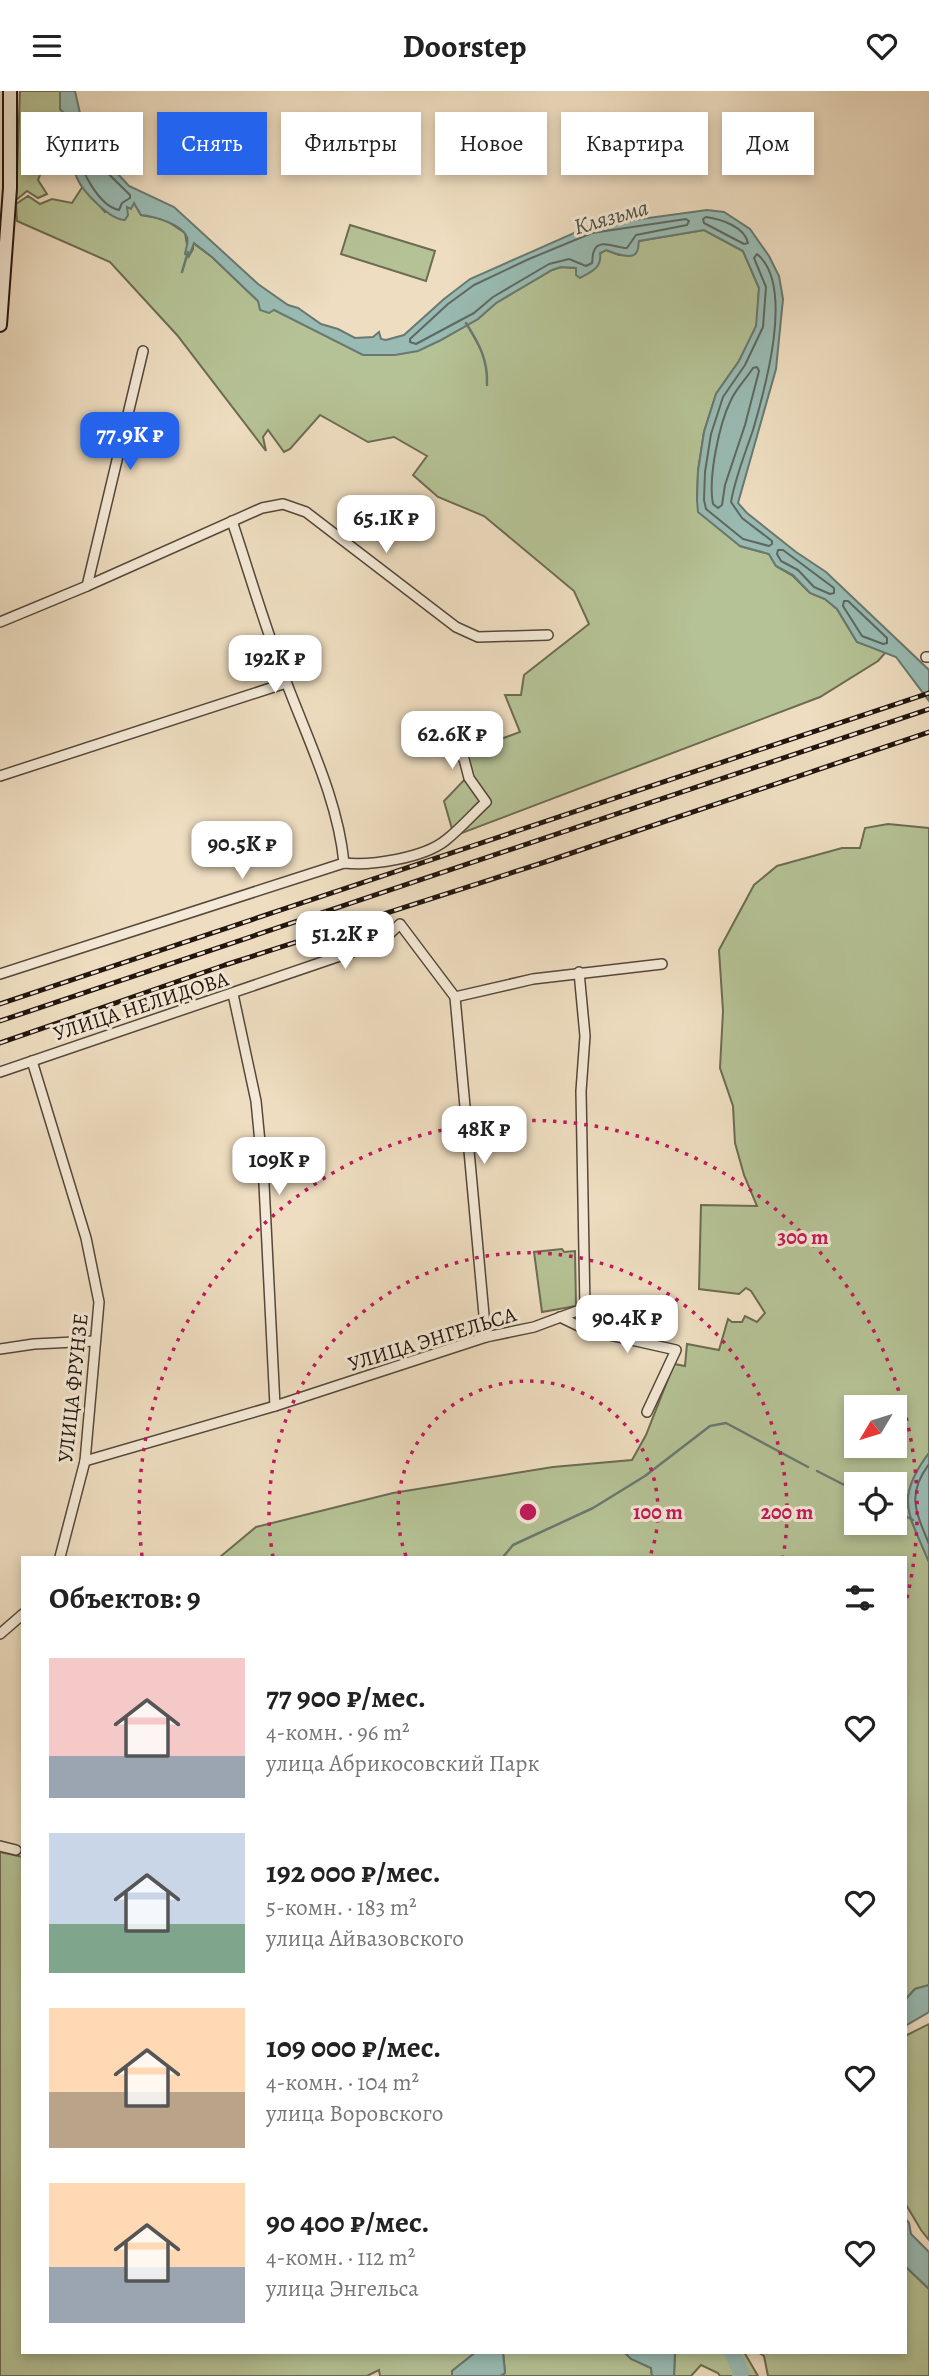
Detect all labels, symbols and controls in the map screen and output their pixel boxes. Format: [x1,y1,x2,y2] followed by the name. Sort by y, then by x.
[403,24,526,68] text: Doorstep
[28,27,66,65] icon: menu
[863,27,901,65] icon: heart
[21,112,143,175] chip: Купить
[157,112,267,175] chip: Снять
[281,112,421,175] chip: Фильтры
[435,112,547,175] chip: Новое
[561,112,708,175] chip: Квартира
[722,112,814,175] chip: Дом
[570,191,652,242] water label: Клязьма
[65,413,195,472] pin: 77.9K ₽
[96,419,164,450] text: 77.9K ₽
[321,496,451,555] pin: 65.1K ₽
[353,502,419,533] text: 65.1K ₽
[218,635,332,695] pin: 192K ₽
[245,642,305,673] text: 192K ₽
[387,711,517,771] pin: 62.6K ₽
[417,718,487,749] text: 62.6K ₽
[177,821,307,881] pin: 90.5K ₽
[207,828,277,859] text: 90.5K ₽
[280,911,410,971] pin: 51.2K ₽
[312,918,378,949] text: 51.2K ₽
[50,964,233,1048] street label: УЛИЦА НЕЛИДОВА
[435,1107,533,1166] pin: 48K ₽
[458,1113,510,1144] text: 48K ₽
[222,1137,336,1197] pin: 109K ₽
[248,1144,310,1175] text: 109K ₽
[777,1223,829,1251] text: 300 m
[562,1295,692,1355] pin: 90.4K ₽
[345,1300,520,1378] street label: УЛИЦА ЭНГЕЛЬСА
[592,1302,662,1333] text: 90.4K ₽
[51,1312,95,1464] street label: УЛИЦА ФРУНЗЕ
[844,1395,906,1458] north arrow
[844,1395,907,1535] map controls
[844,1472,907,1535] button: locate
[633,1498,683,1526] text: 100 m
[761,1498,814,1526] text: 200 m
[516,1500,540,1524] centre of rings
[49,1578,201,1618] text: Объектов: 9
[841,1579,879,1617] icon: filters
[266,1677,426,1717] text: 77 900 ₽/мес.
[105,1686,189,1770] icon: home
[841,1709,879,1747] icon: heart
[266,1717,410,1748] text: 4-комн. · 96 m²
[266,1748,539,1779] text: улица Абрикосовский Парк
[266,1852,441,1892] text: 192 000 ₽/мес.
[105,1861,189,1945] icon: home
[841,1884,879,1922] icon: heart
[266,1892,417,1923] text: 5-комн. · 183 m²
[266,1923,464,1954] text: улица Айвазовского
[266,2027,441,2067] text: 109 000 ₽/мес.
[105,2036,189,2120] icon: home
[841,2059,879,2097] icon: heart
[266,2067,419,2098] text: 4-комн. · 104 m²
[266,2098,443,2129] text: улица Воровского
[266,2202,430,2242] text: 90 400 ₽/мес.
[105,2211,189,2295] icon: home
[841,2234,879,2272] icon: heart
[266,2242,415,2273] text: 4-комн. · 112 m²
[266,2273,419,2304] text: улица Энгельса

